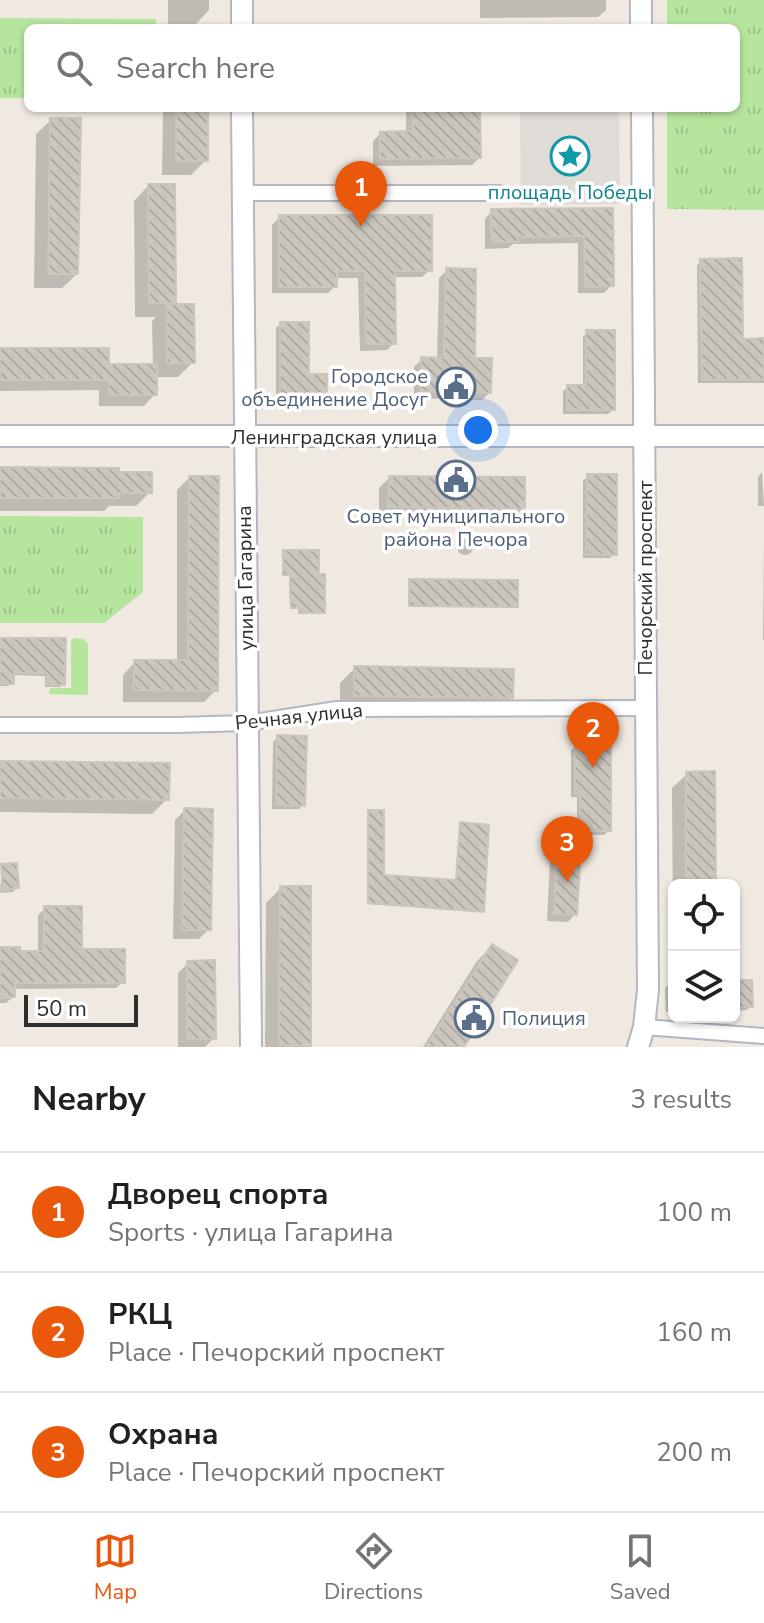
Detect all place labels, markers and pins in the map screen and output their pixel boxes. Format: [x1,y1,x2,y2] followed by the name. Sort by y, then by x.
[549,135,591,177] place icon: площадь Победы
[335,161,387,227] pin: 1
[488,179,652,206] place label: площадь Победы
[241,363,428,413] place label: Городское объединение Досуг
[435,366,477,408] public building icon: Городское объединение Досуг
[435,459,477,501] public building icon: Совет муниципального района Печора
[347,503,565,553] place label: Совет муниципального района Печора
[567,702,619,768] pin: 2
[541,816,593,882] pin: 3
[453,997,495,1039] public building icon: Полиция
[502,1005,586,1032] place label: Полиция

